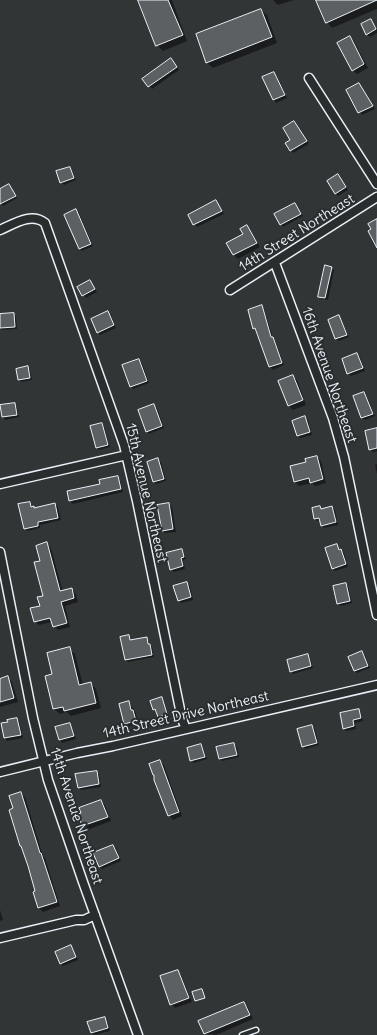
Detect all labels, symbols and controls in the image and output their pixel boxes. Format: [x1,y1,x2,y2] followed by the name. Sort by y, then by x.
[236,191,358,275] street label: 14th Street Northeast
[298,305,360,445] street label: 16th Avenue Northeast
[122,422,170,564] street label: 15th Avenue Northeast
[102,688,270,742] street label: 14th Street Drive Northeast
[46,746,106,886] street label: 14th Avenue Northeast

